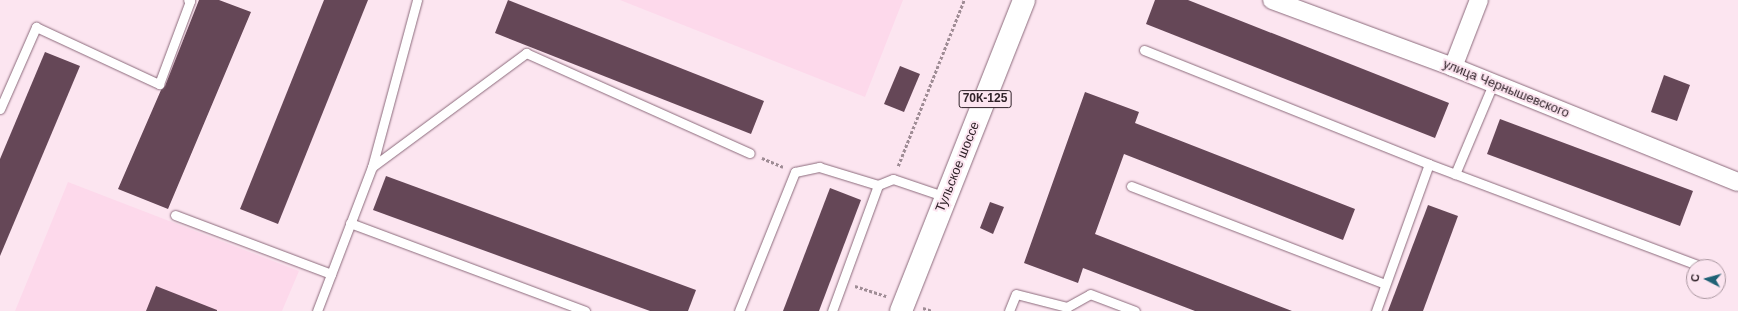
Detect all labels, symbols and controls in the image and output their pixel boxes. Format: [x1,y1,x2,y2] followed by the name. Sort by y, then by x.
[1441,57,1571,121] street label: улица Чернышевского
[958,89,1012,109] road number: 70К-125
[933,120,983,214] street label: Тульское шоссе
[1686,259,1726,299] north arrow
[1689,273,1701,282] text: С

